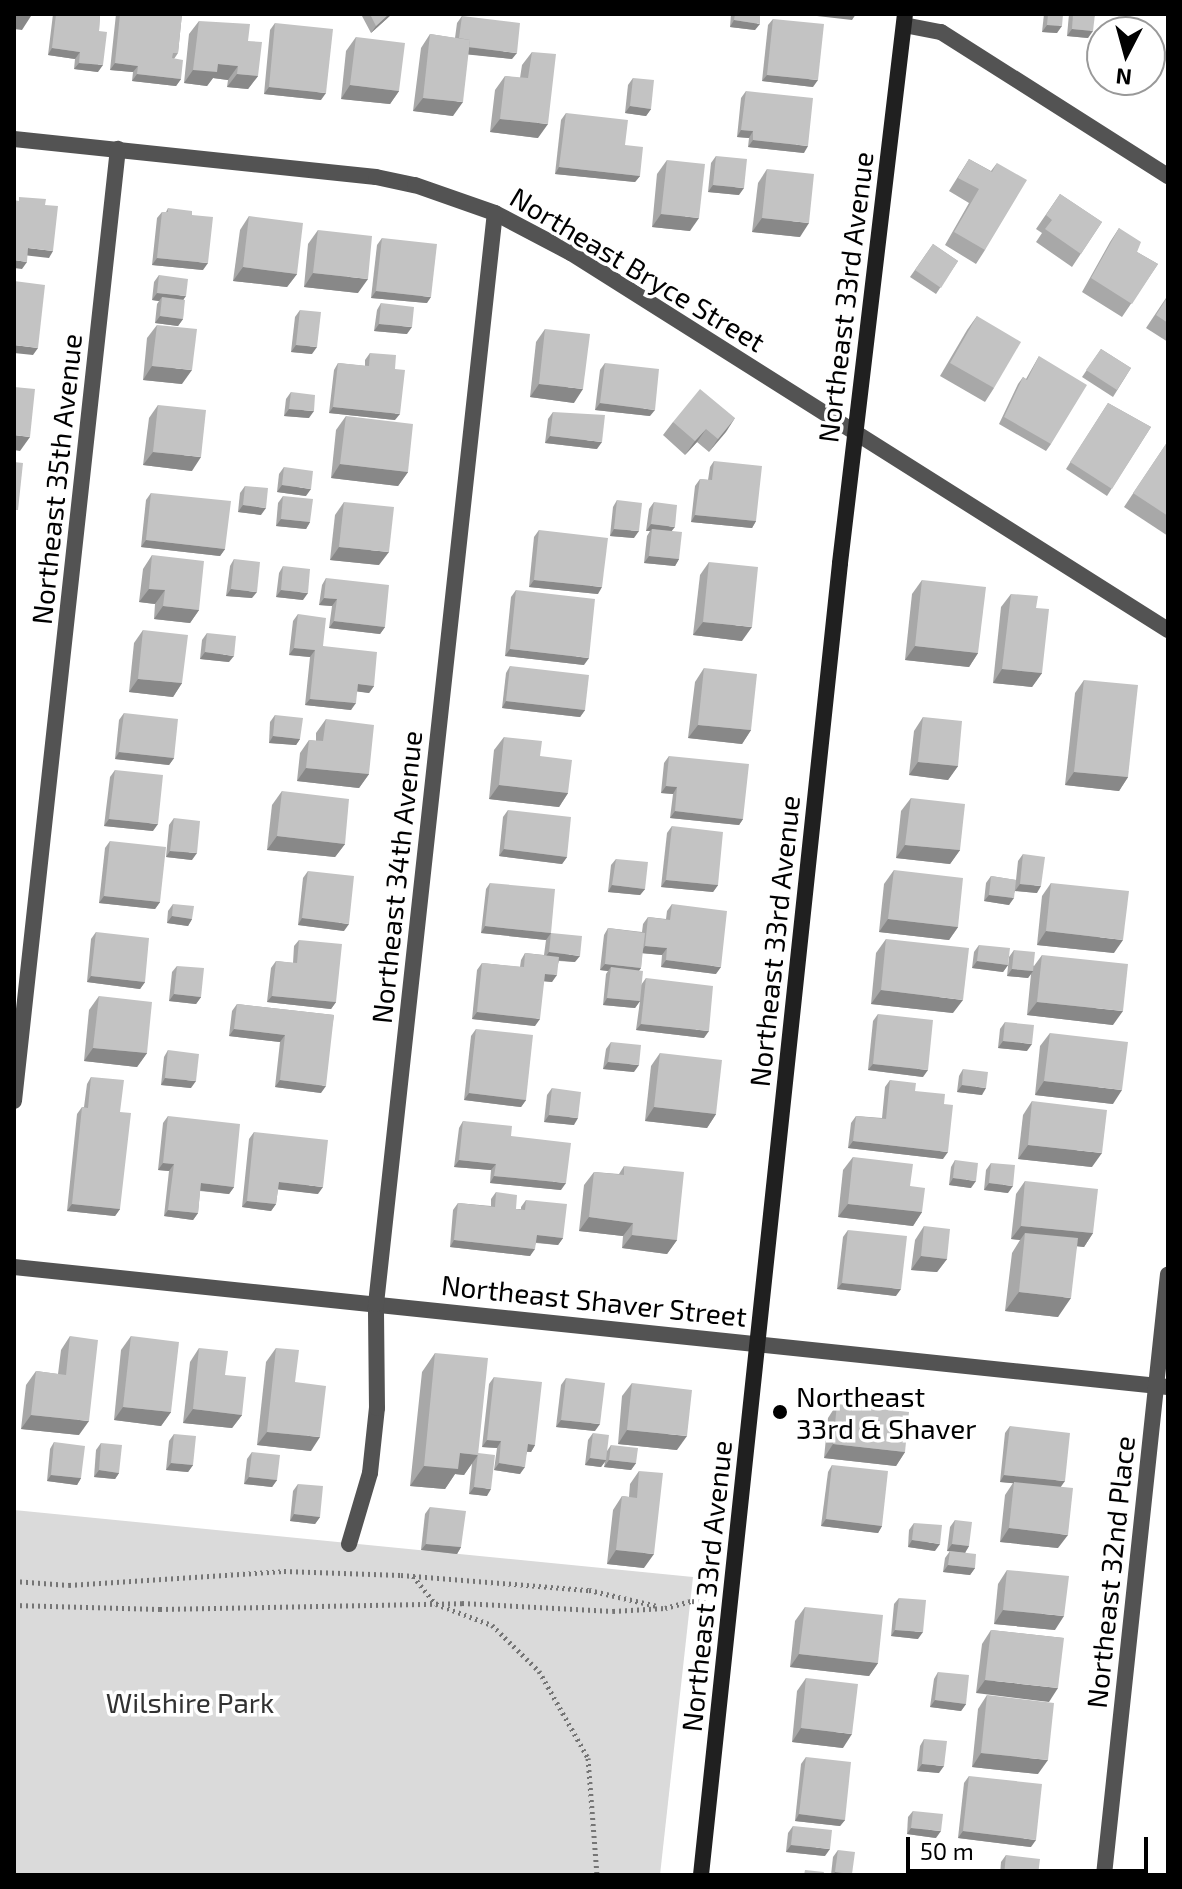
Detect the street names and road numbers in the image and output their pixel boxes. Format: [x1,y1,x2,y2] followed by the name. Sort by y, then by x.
[810,149,880,445] street label: Northeast 33rd Avenue
[505,180,771,358] street label: Northeast Bryce Street
[24,332,88,626] street label: Northeast 35th Avenue
[364,728,428,1026] street label: Northeast 34th Avenue
[742,793,806,1089] street label: Northeast 33rd Avenue
[439,1267,749,1333] street label: Northeast Shaver Street
[1079,1434,1141,1710] street label: Northeast 32nd Place
[674,1438,738,1734] street label: Northeast 33rd Avenue

